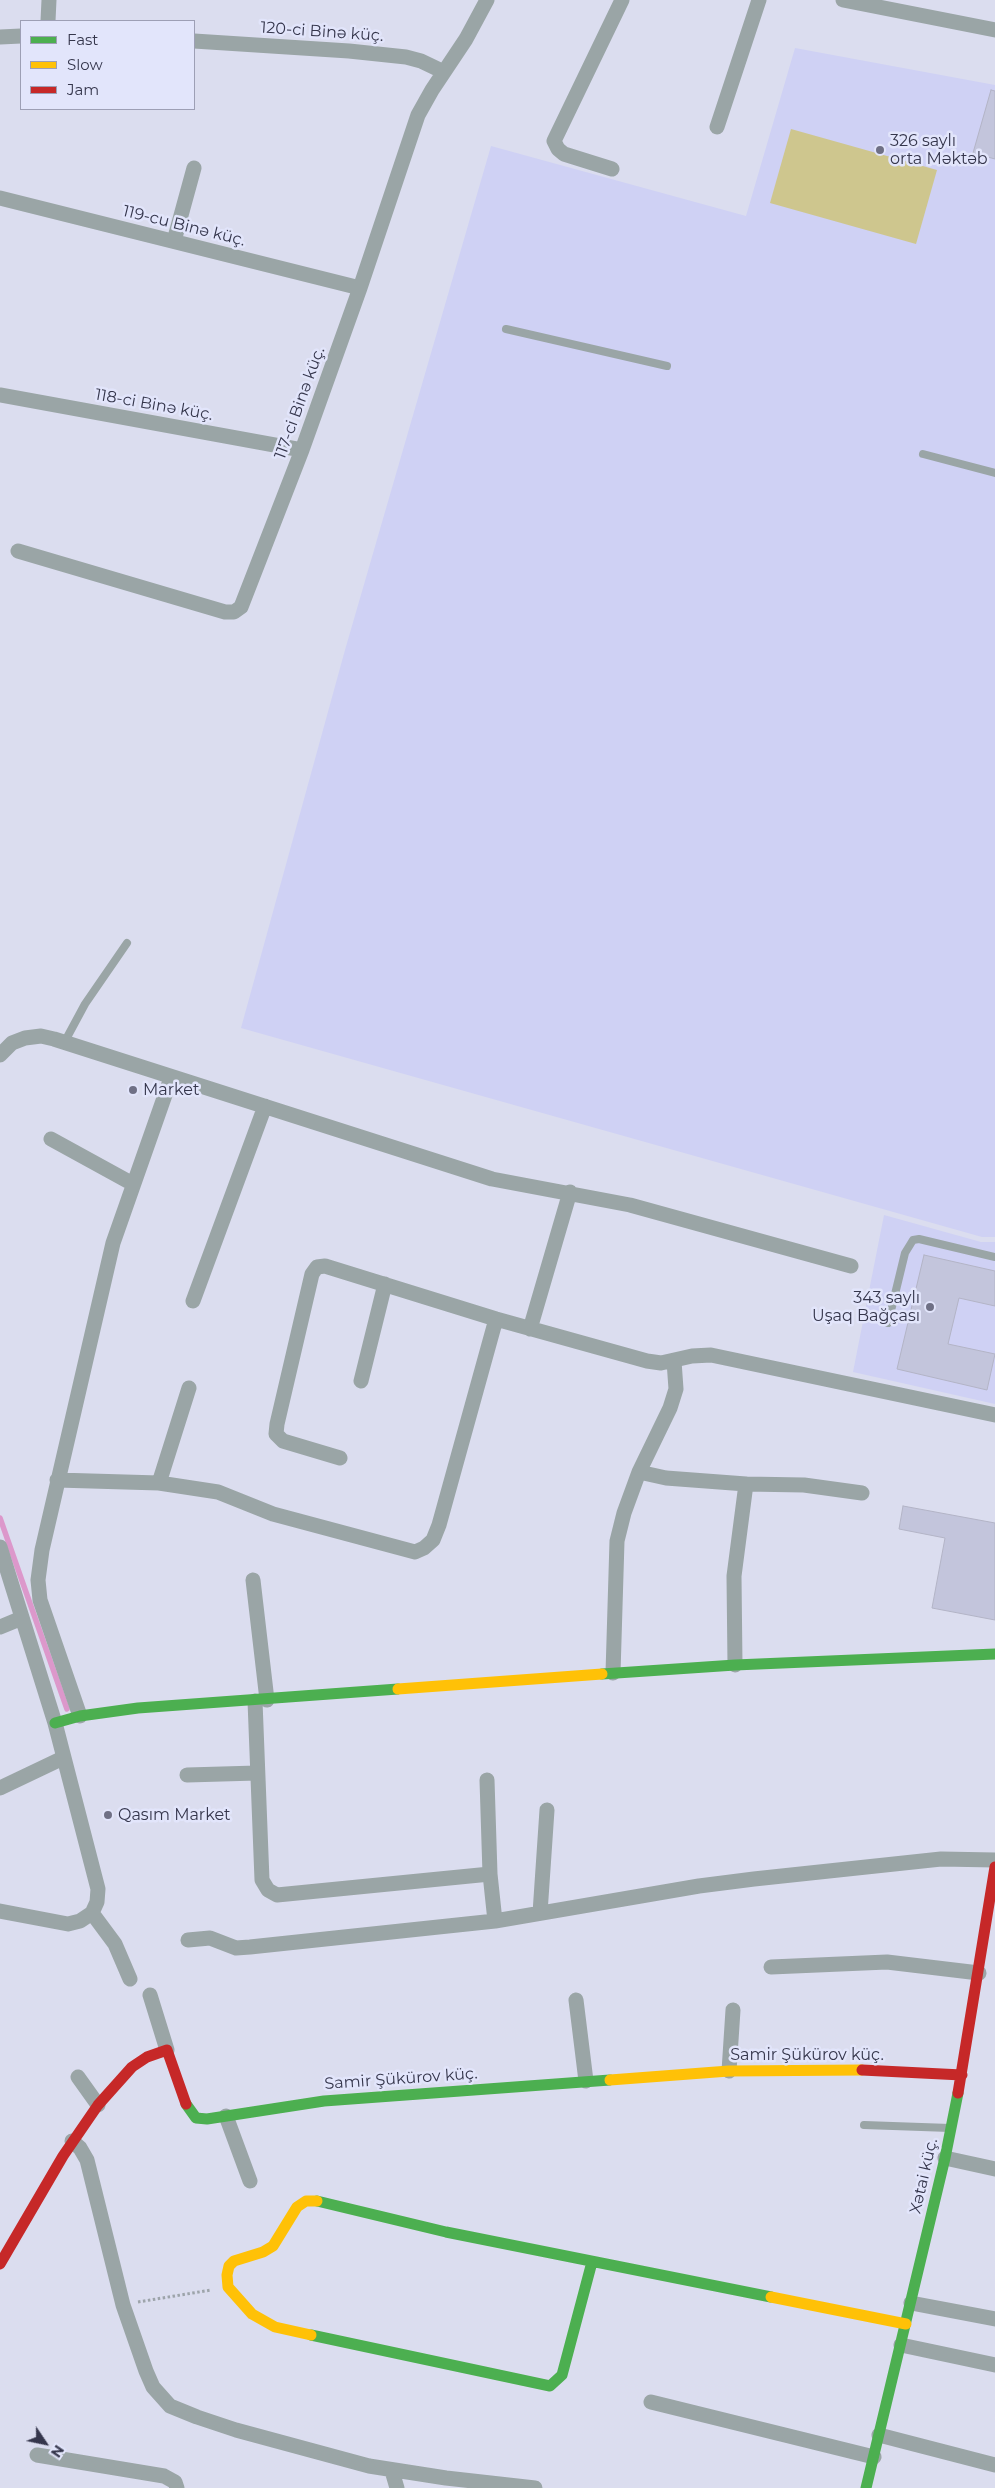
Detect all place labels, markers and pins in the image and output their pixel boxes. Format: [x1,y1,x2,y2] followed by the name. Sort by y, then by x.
[890,131,988,169] place label: 326 saylı orta Məktəb
[874,144,886,156] marker: 326 saylı orta Məktəb
[143,1080,199,1100] place label: Market
[127,1084,139,1096] marker: Market
[812,1288,920,1326] place label: 343 saylı Uşaq Bağçası
[924,1301,936,1313] marker: 343 saylı Uşaq Bağçası
[118,1805,231,1825] place label: Qasım Market
[102,1809,114,1821] marker: Qasım Market

